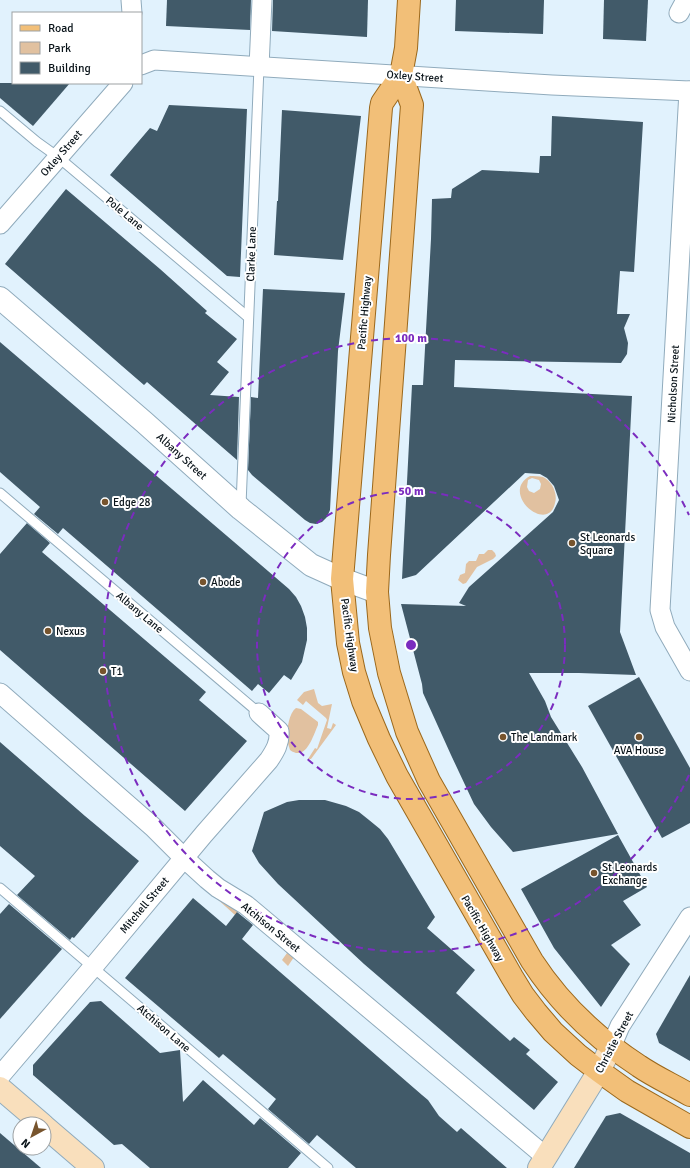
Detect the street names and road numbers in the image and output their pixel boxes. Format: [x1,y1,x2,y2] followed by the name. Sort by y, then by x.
[386,68,444,85] street label: Oxley Street
[38,127,85,179] street label: Oxley Street
[103,194,146,233] street label: Pole Lane
[244,226,259,282] street label: Clarke Lane
[355,275,374,351] street label: Pacific Highway
[665,344,682,423] street label: Nicholson Street
[154,430,210,482] street label: Albany Street
[114,589,166,636] street label: Albany Lane
[338,597,361,674] street label: Pacific Highway
[117,874,172,936] street label: Mitchell Street
[458,893,507,964] street label: Pacific Highway
[239,900,303,955] street label: Atchison Street
[134,1002,193,1055] street label: Atchison Lane
[593,1009,636,1075] street label: Christie Street

